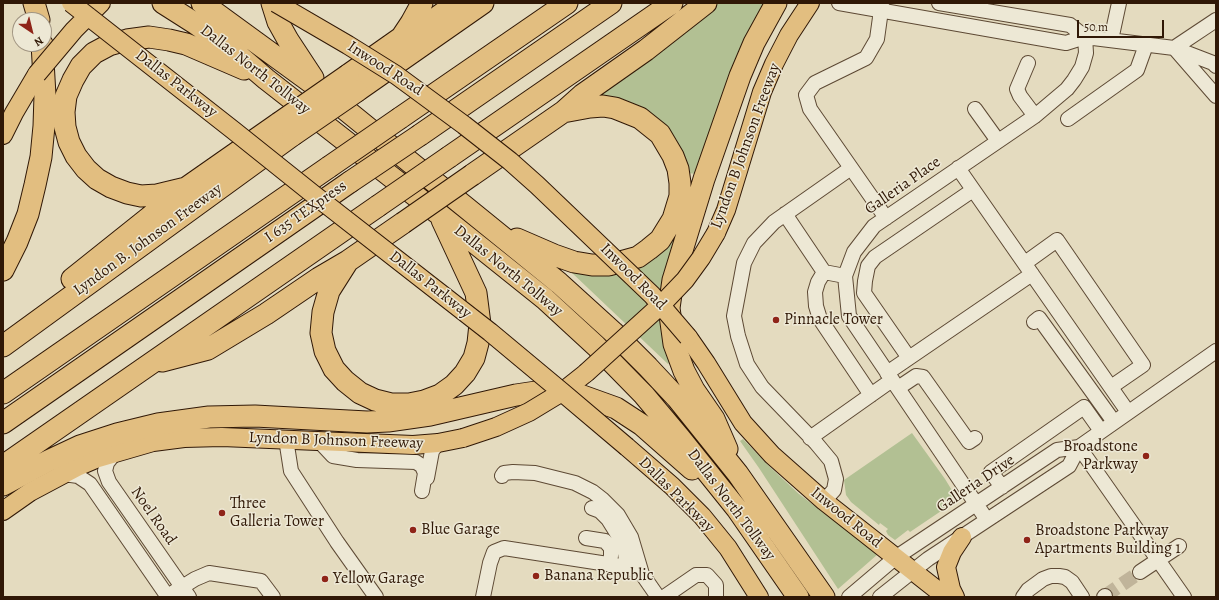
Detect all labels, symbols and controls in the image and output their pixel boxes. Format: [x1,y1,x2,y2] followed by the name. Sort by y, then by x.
[12,12,52,52] north arrow
[1079,12,1166,38] scale bar
[1084,19,1108,35] text: 50 m
[196,21,314,119] street label: Dallas North Tollway
[31,33,46,50] text: N
[344,37,426,101] street label: Inwood Road
[131,46,221,122] street label: Dallas Parkway
[707,61,785,231] street label: Lyndon B Johnson Freeway
[861,153,945,219] street label: Galleria Place
[261,177,351,247] street label: I 635 TEXpress
[70,180,226,300] street label: Lyndon B. Johnson Freeway
[450,221,566,321] street label: Dallas North Tollway
[596,240,670,314] street label: Inwood Road
[385,247,475,323] street label: Dallas Parkway
[784,310,883,330] place label: Pinnacle Tower
[771,315,781,325] marker: Pinnacle Tower
[248,428,424,454] street label: Lyndon B Johnson Freeway
[1063,437,1138,475] place label: Broadstone Parkway
[683,445,779,565] street label: Dallas North Tollway
[933,451,1019,517] street label: Galleria Drive
[1141,451,1151,461] marker: Broadstone Parkway
[634,453,718,537] street label: Dallas Parkway
[126,483,180,549] street label: Noel Road
[806,483,886,553] street label: Inwood Road
[230,494,324,532] place label: Three Galleria Tower
[217,508,227,518] marker: Three Galleria Tower
[421,520,500,540] place label: Blue Garage
[1035,521,1181,559] place label: Broadstone Parkway Apartments Building 1
[408,525,418,535] marker: Blue Garage
[1022,535,1032,545] marker: Broadstone Parkway Apartments Building 1
[544,566,654,586] place label: Banana Republic
[333,569,425,589] place label: Yellow Garage
[531,571,541,581] marker: Banana Republic
[320,574,330,584] marker: Yellow Garage

